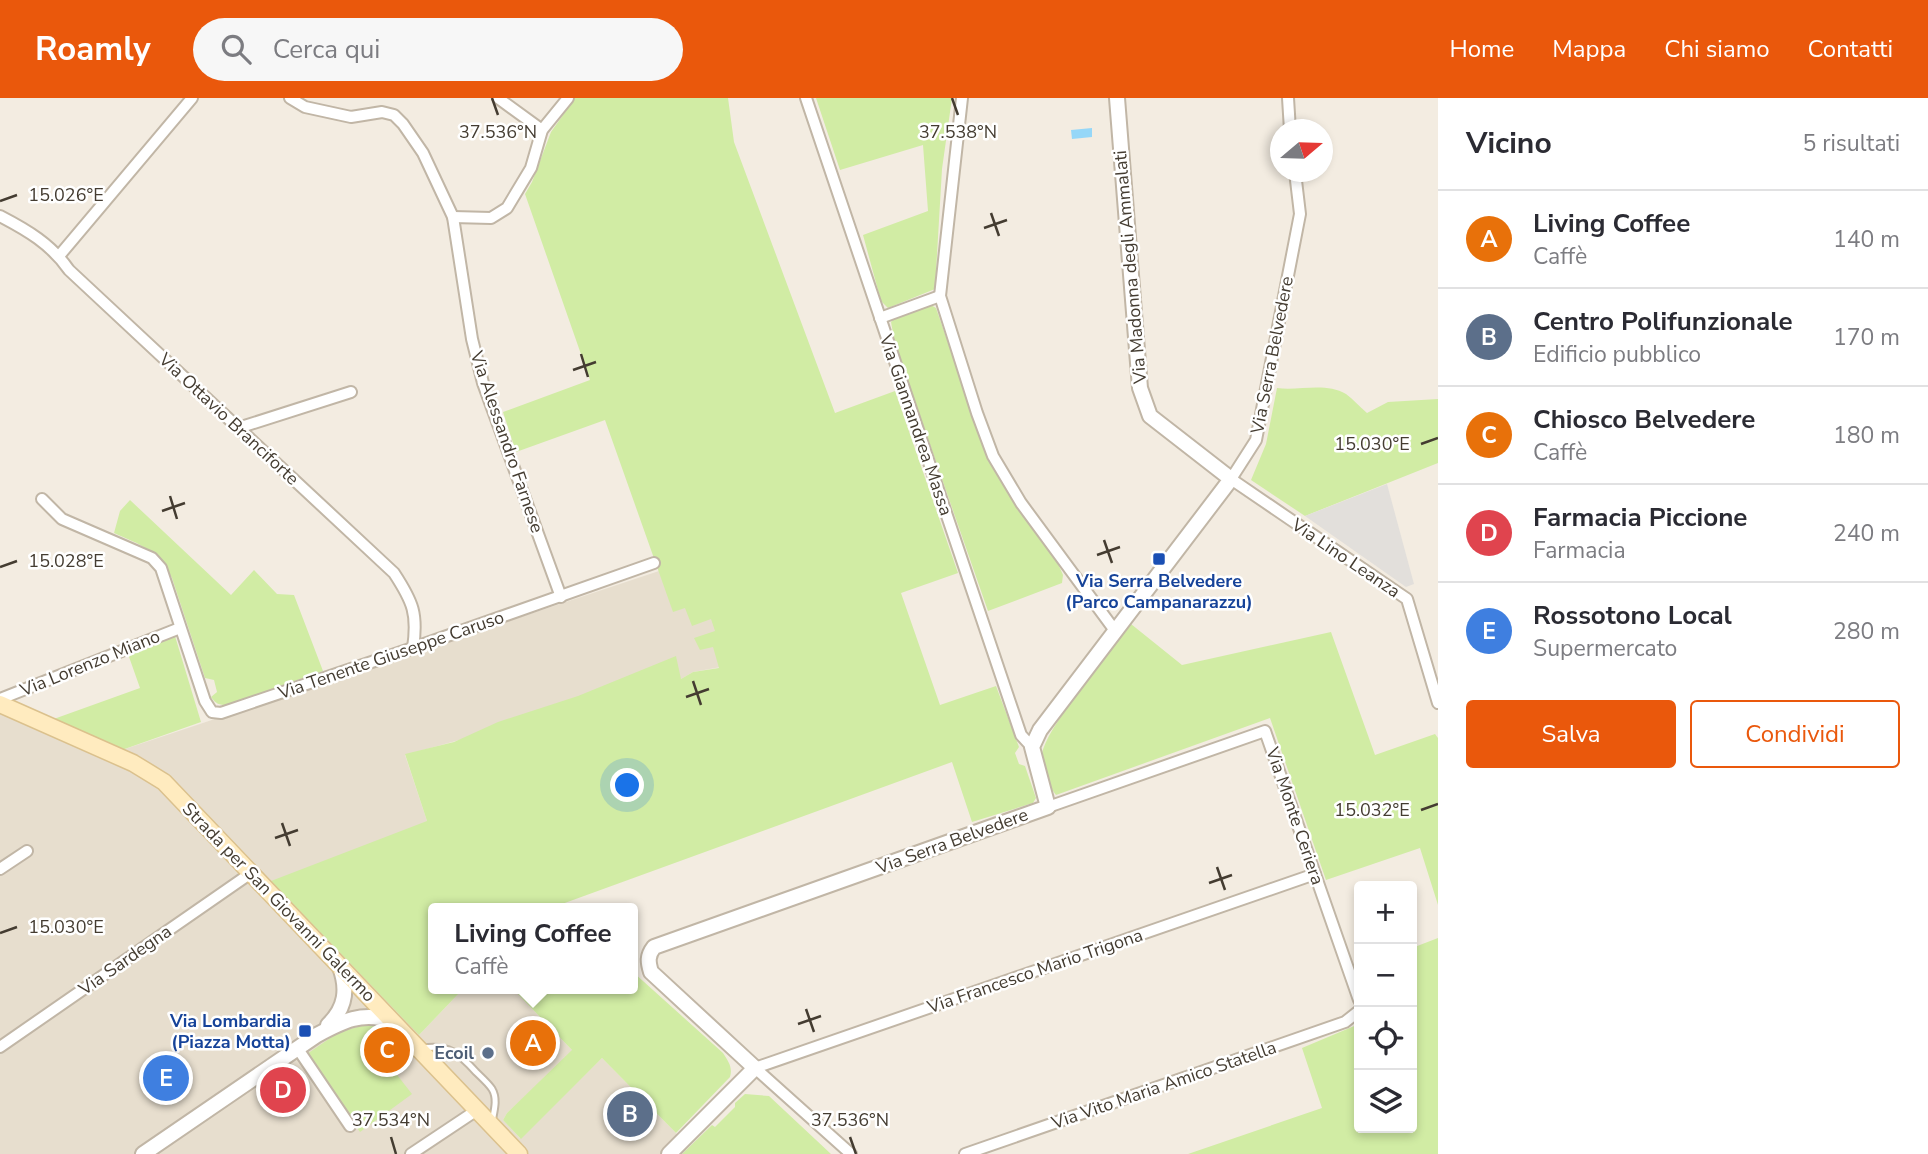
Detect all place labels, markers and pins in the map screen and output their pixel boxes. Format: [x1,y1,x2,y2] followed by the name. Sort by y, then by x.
[1151,551,1167,567] marker: Via Serra Belvedere (Parco Campanarazzu)
[1065,569,1253,614] place label: Via Serra Belvedere (Parco Campanarazzu)
[169,1009,291,1054] place label: Via Lombardia (Piazza Motta)
[510,1017,556,1069] pin: A
[297,1023,313,1039] marker: Via Lombardia (Piazza Motta)
[364,1024,410,1076] pin: C
[434,1041,474,1065] place label: Ecoil
[480,1045,496,1061] marker: Ecoil
[143,1052,189,1104] pin: E
[260,1064,306,1116] pin: D
[607,1088,653,1140] pin: B

